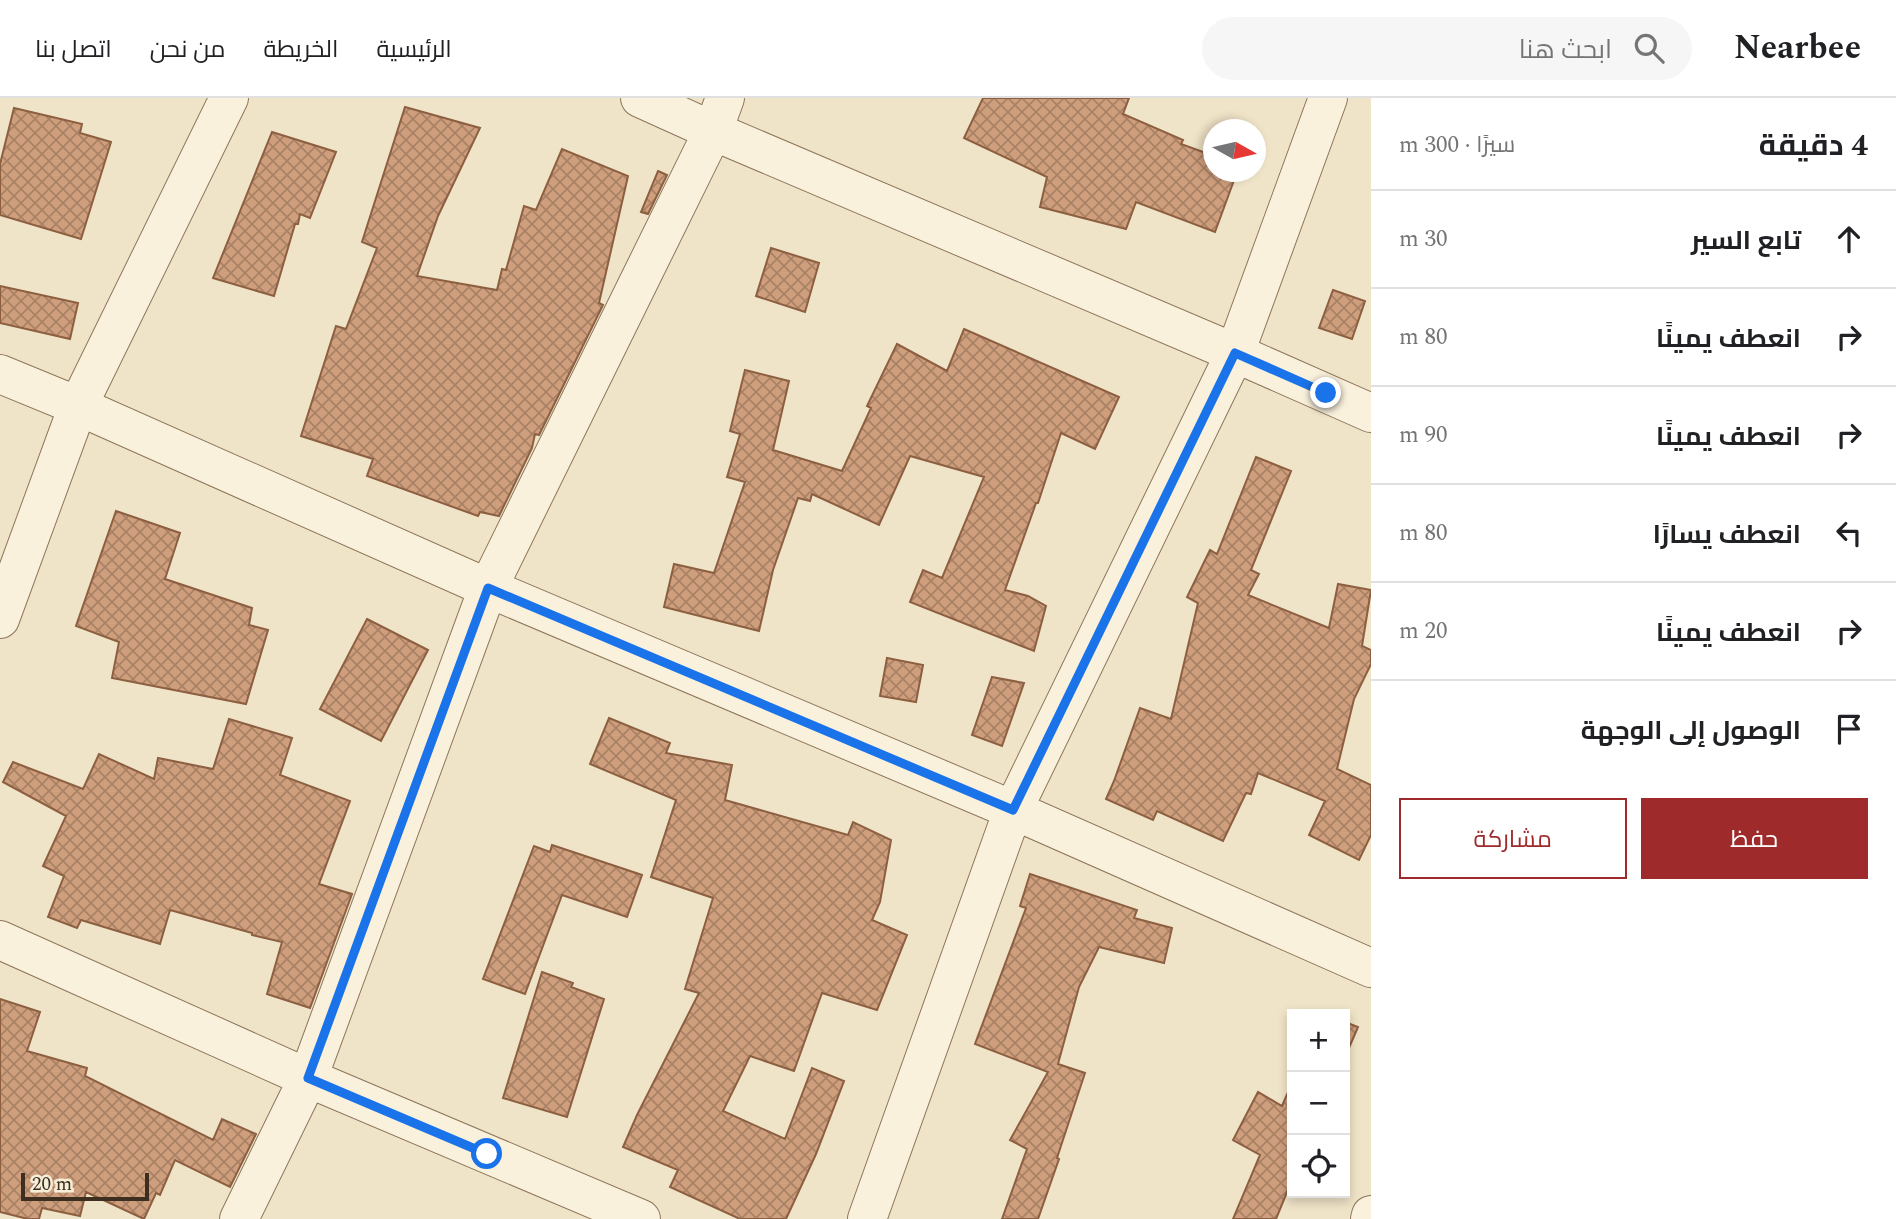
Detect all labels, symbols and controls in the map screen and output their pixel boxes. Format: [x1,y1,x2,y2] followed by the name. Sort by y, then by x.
[1202,17,1692,80] search box
[1734,23,1861,73] text: Nearbee
[1630,29,1668,67] icon: search
[1519,30,1612,70] text: ابحث هنا
[35,32,112,68] text: اتصل بنا
[150,32,226,68] text: من نحن
[264,32,338,68] text: الخريطة
[376,32,452,68] text: الرئيسية
[1203,119,1266,182] north arrow
[1759,123,1868,169] text: 4 دقيقة
[1399,128,1515,163] text: سيرًا · 300 m
[1830,220,1868,258] icon: ahead
[1691,221,1801,261] text: تابع السير
[1399,222,1448,257] text: 30 m
[1830,318,1868,356] icon: right
[1656,319,1801,359] text: انعطف يمينًا
[1399,320,1448,355] text: 80 m
[1310,377,1341,408] route end
[1830,416,1868,454] icon: right
[1656,417,1801,457] text: انعطف يمينًا
[1399,418,1448,453] text: 90 m
[1830,514,1868,552] icon: left
[1653,515,1801,555] text: انعطف يسارًا
[1399,516,1448,551] text: 80 m
[1830,612,1868,650] icon: right
[1656,613,1801,653] text: انعطف يمينًا
[1399,614,1448,649] text: 20 m
[1830,710,1868,748] icon: arrive
[1581,711,1801,751] text: الوصول إلى الوجهة
[1399,798,1627,879] button: مشاركة
[1641,798,1868,879] button: حفظ
[1287,1009,1350,1198] map controls
[1287,1009,1350,1072] button: +
[1287,1072,1350,1135] button: −
[1287,1135,1350,1198] button: locate
[471,1138,502,1169] route start
[21,1170,149,1202] scale bar
[32,1170,72,1199] text: 20 m

